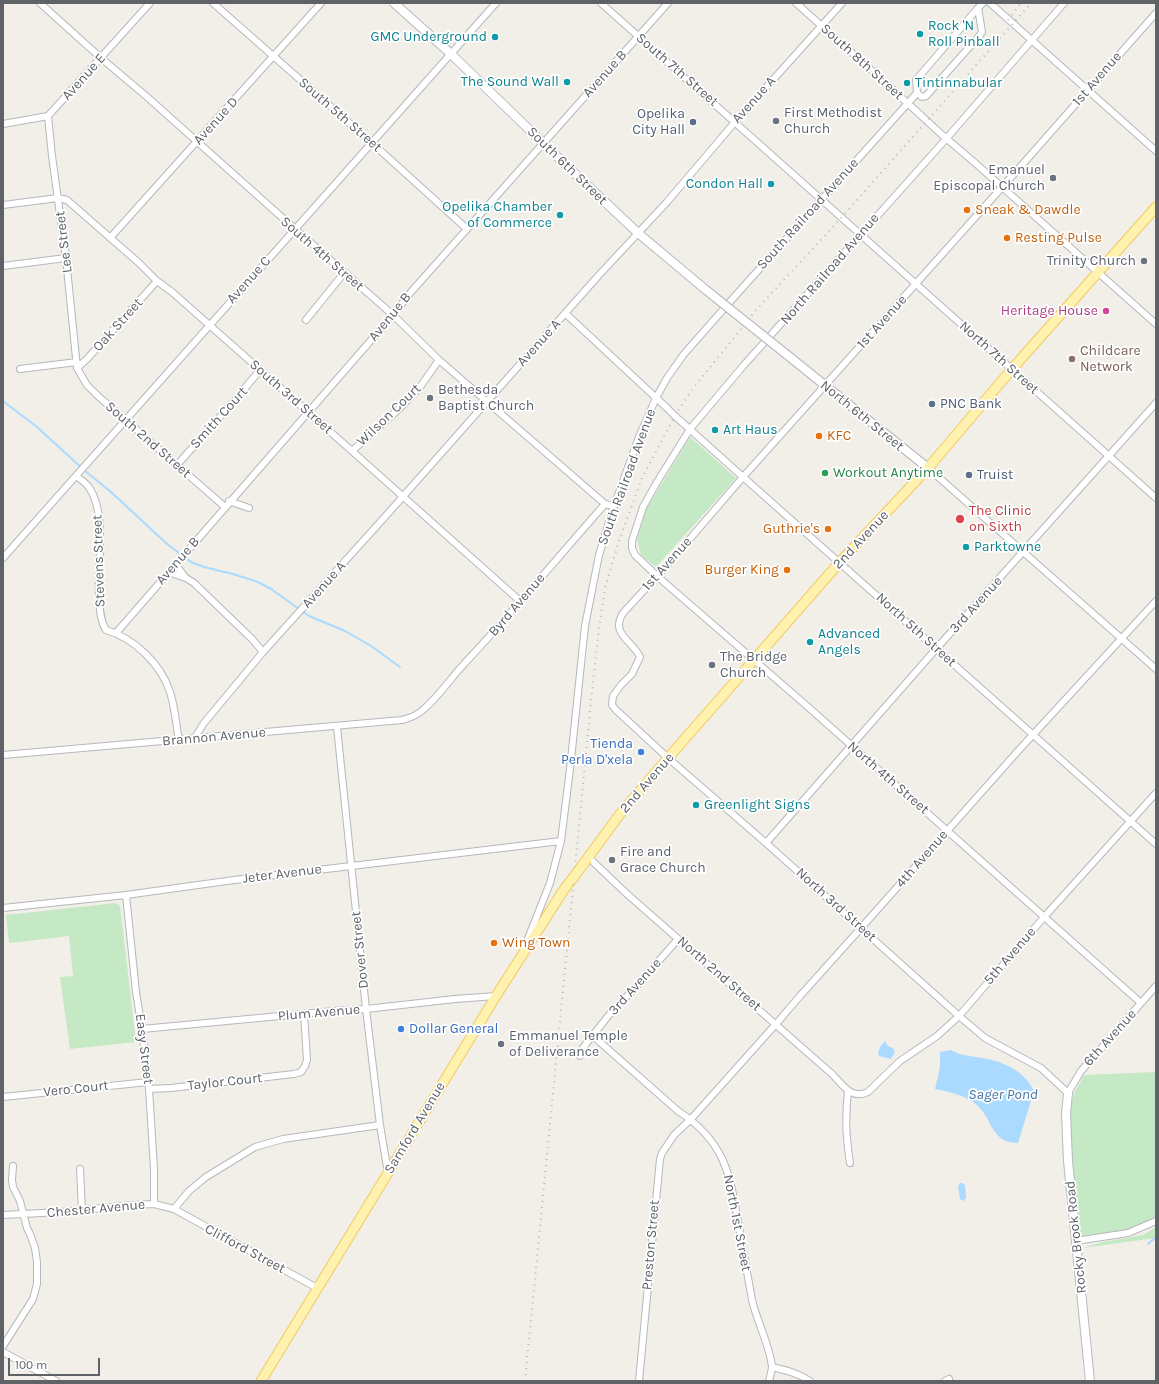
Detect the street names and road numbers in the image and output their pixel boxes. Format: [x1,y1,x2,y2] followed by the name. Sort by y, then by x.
[817,20,907,104] street label: South 8th Street
[632,30,722,110] street label: South 7th Street
[579,47,631,101] street label: Avenue B
[1069,48,1125,110] street label: 1st Avenue
[59,50,109,104] street label: Avenue E
[729,73,779,127] street label: Avenue A
[295,74,385,156] street label: South 5th Street
[190,94,242,148] street label: Avenue D
[523,123,611,209] street label: South 6th Street
[754,155,862,273] street label: South Railroad Avenue
[52,210,76,274] street label: Lee Street
[777,210,883,328] street label: North Railroad Avenue
[277,213,367,295] street label: South 4th Street
[223,253,275,307] street label: Avenue C
[365,289,415,345] street label: Avenue B
[853,292,911,352] street label: 1st Avenue
[90,295,146,355] street label: Oak Street
[514,316,564,370] street label: Avenue A
[956,318,1042,398] street label: North 7th Street
[246,356,336,438] street label: South 3rd Street
[817,377,907,455] street label: North 6th Street
[354,380,424,450] street label: Wilson Court
[187,383,251,453] street label: Smith Court
[102,398,194,482] street label: South 2nd Street
[594,406,660,548] street label: South Railroad Avenue
[830,507,892,573] street label: 2nd Avenue
[89,514,109,608] street label: Stevens Street
[153,534,203,588] street label: Avenue B
[638,534,696,594] street label: 1st Avenue
[299,558,349,612] street label: Avenue A
[485,570,549,640] street label: Byrd Avenue
[946,573,1006,637] street label: 3rd Avenue
[872,589,960,671] street label: North 5th Street
[162,724,266,750] street label: Brannon Avenue
[844,738,932,818] street label: North 4th Street
[616,749,678,817] street label: 2nd Avenue
[892,827,952,891] street label: 4th Avenue
[241,861,323,887] street label: Jeter Avenue
[792,864,880,946] street label: North 3rd Street
[348,910,372,990] street label: Dover Street
[980,924,1040,988] street label: 5th Avenue
[674,933,764,1015] street label: North 2nd Street
[605,955,665,1019] street label: 3rd Avenue
[277,1001,361,1025] street label: Plum Avenue
[1080,1006,1140,1070] street label: 6th Avenue
[131,1013,157,1085] street label: Easy Street
[187,1070,263,1094] street label: Taylor Court
[42,1077,110,1101] street label: Vero Court
[381,1079,449,1177] street label: Samford Avenue
[719,1173,755,1273] street label: North 1st Street
[1062,1180,1090,1294] street label: Rocky Brook Road
[46,1196,146,1222] street label: Chester Avenue
[639,1199,663,1291] street label: Preston Street
[202,1221,288,1277] street label: Clifford Street

